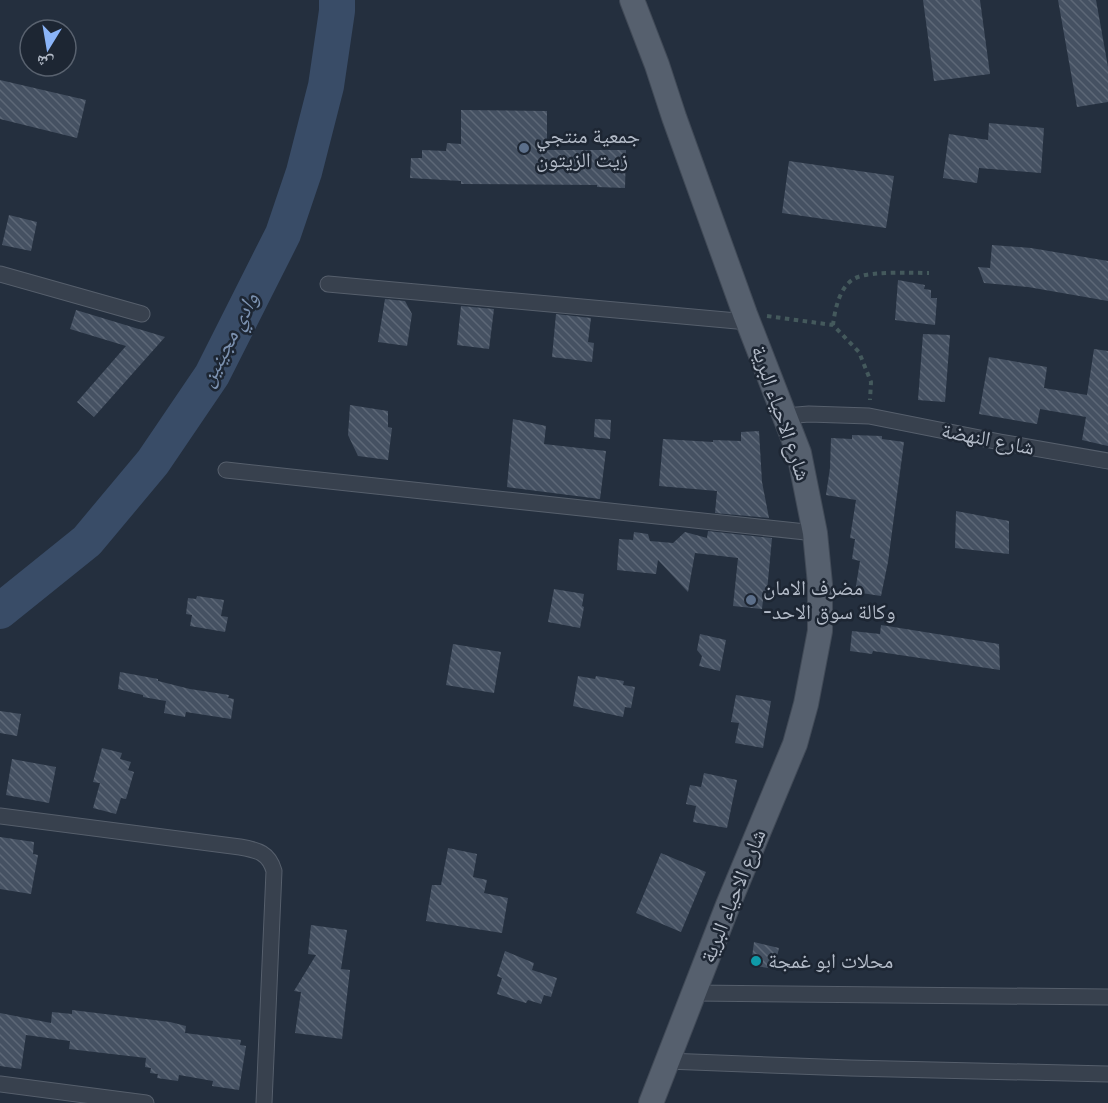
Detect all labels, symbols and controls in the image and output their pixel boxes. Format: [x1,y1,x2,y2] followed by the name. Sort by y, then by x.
[18,18,78,78] north arrow
[35,51,55,73] text: ش
[536,123,640,172] place label: جمعية منتجي زيت الزيتون
[517,141,531,155] marker: جمعية منتجي زيت الزيتون
[192,288,268,393] water label: وادي مجينين
[746,342,816,484] street label: شارع الاحياء البرية
[939,417,1037,461] street label: شارع النهضة
[763,575,896,625] place label: مضرف الامان -وكالة سوق الاحد
[744,593,758,607] marker: مضرف الامان -وكالة سوق الاحد
[694,826,772,966] street label: شارع الاحياء البرية
[768,948,893,973] place label: محلات ابو غمجة
[749,954,763,968] marker: محلات ابو غمجة

